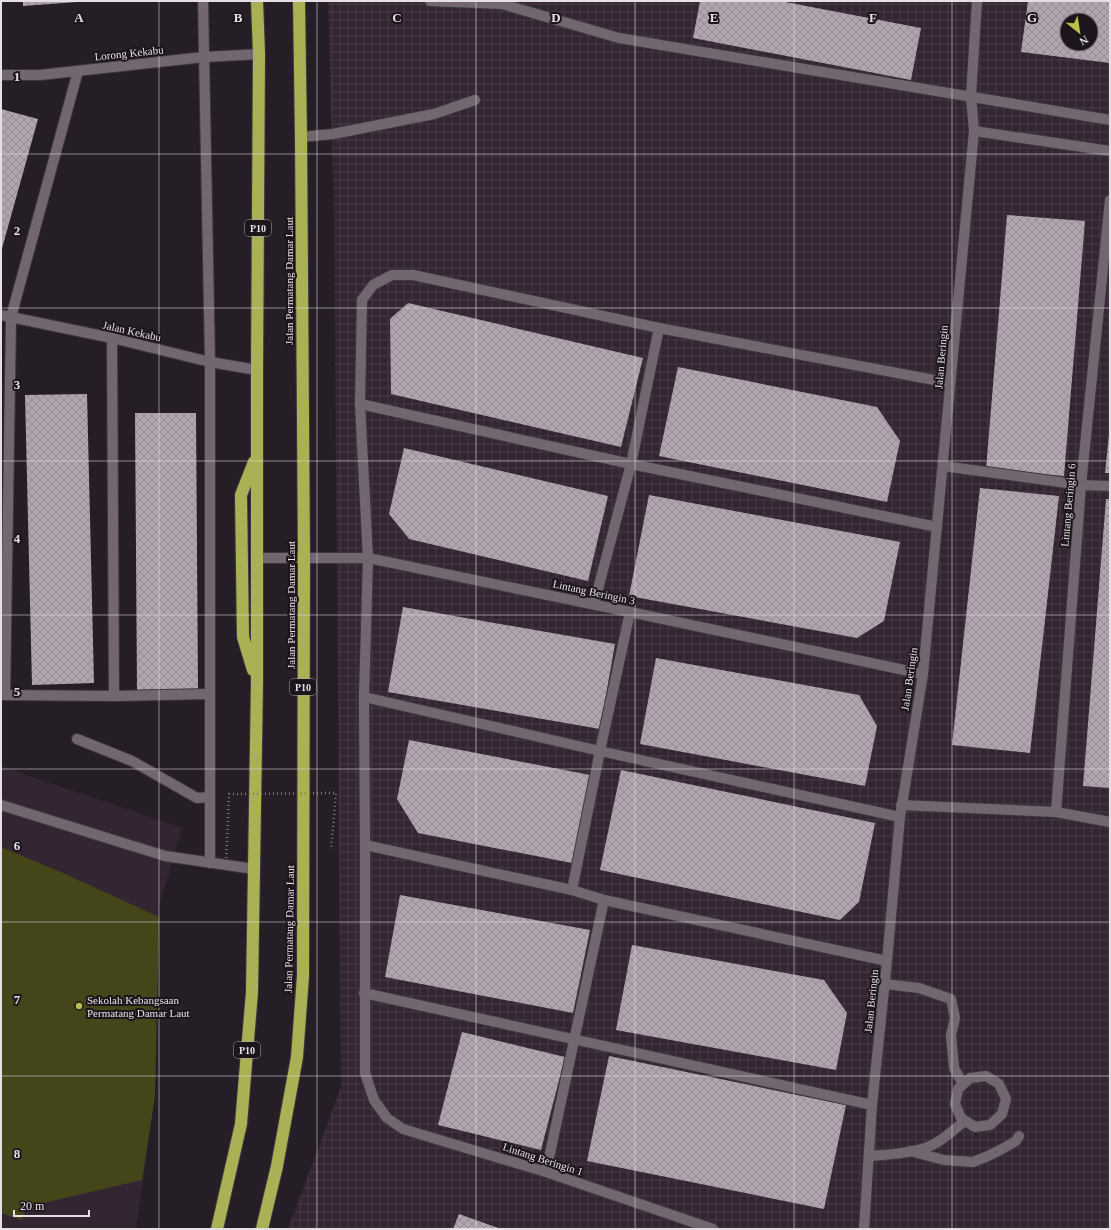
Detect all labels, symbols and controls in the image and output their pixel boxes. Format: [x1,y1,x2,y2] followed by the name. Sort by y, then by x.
[74,10,84,25] text: A
[234,10,243,25] text: B
[392,10,402,25] text: C
[551,10,561,25] text: D
[710,10,718,25] text: E
[869,10,877,25] text: F
[1027,10,1037,25] text: G
[1059,12,1099,52] north arrow
[1078,33,1090,48] text: N
[94,43,165,63] street label: Lorong Kekabu
[14,69,20,84] text: 1
[283,217,295,345] street label: Jalan Permatang Damar Laut
[245,220,271,236] road number: P10
[14,223,20,238] text: 2
[102,318,163,344] street label: Jalan Kekabu
[932,324,950,389] street label: Jalan Beringin
[14,377,21,392] text: 3
[1058,462,1078,547] street label: Lintang Beringin 6
[14,531,21,546] text: 4
[285,541,297,669] street label: Jalan Permatang Damar Laut
[552,577,637,607] street label: Lintang Beringin 3
[899,646,919,711] street label: Jalan Beringin
[290,679,316,695] road number: P10
[14,684,21,699] text: 5
[14,838,21,853] text: 6
[282,865,296,993] street label: Jalan Permatang Damar Laut
[862,968,880,1033] street label: Jalan Beringin
[14,992,21,1007] text: 7
[87,994,190,1019] place label: Sekolah Kebangsaan Permatang Damar Laut
[74,1001,84,1011] marker: Sekolah Kebangsaan Permatang Damar Laut
[234,1042,260,1058] road number: P10
[501,1140,585,1178] street label: Lintang Beringin 1
[14,1146,21,1161] text: 8
[14,1192,89,1218] scale bar
[20,1199,45,1213] text: 20 m

